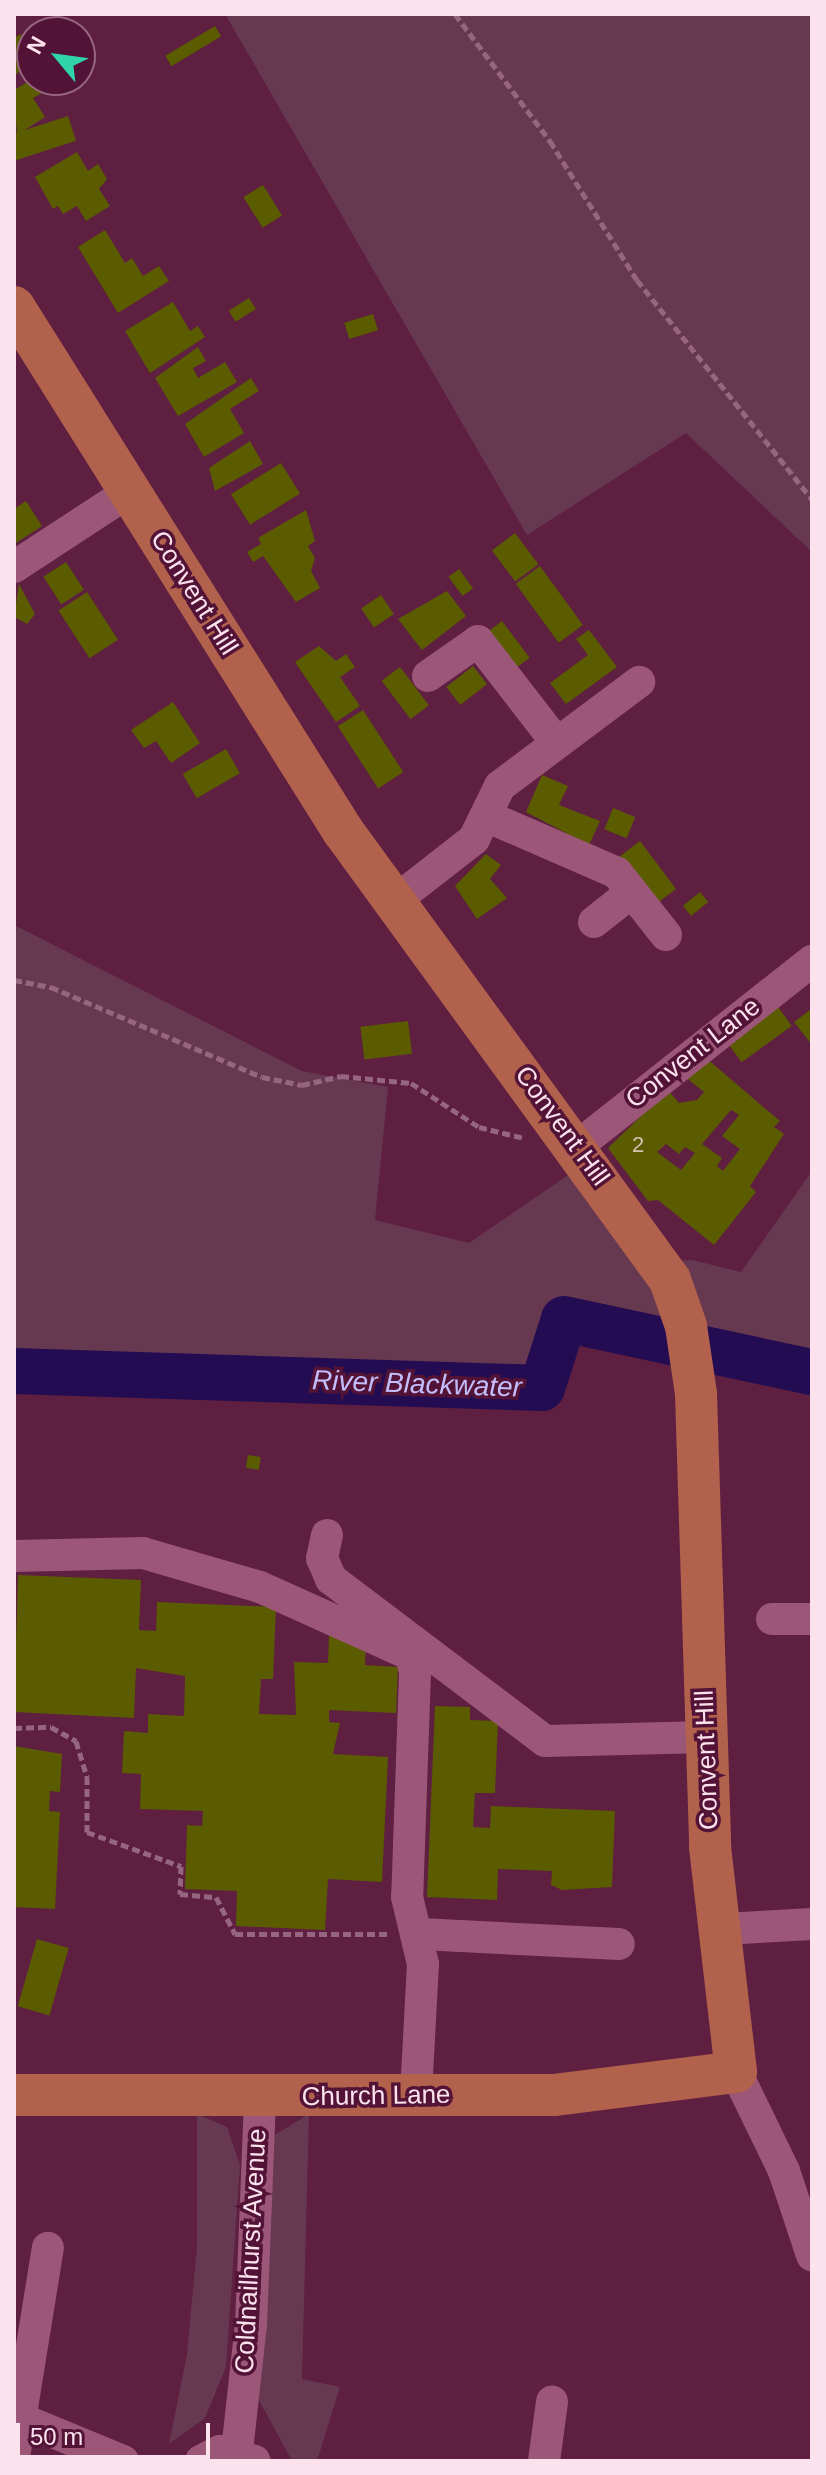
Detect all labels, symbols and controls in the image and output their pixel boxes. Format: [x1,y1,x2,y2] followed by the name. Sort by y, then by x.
[16,16,96,96] north arrow
[22,32,51,58] text: N
[144,525,244,661] street label: Convent Hill
[620,991,766,1115] street label: Convent Lane
[508,1060,616,1192] street label: Convent Hill
[632,1132,644,1158] house number: 2
[311,1364,523,1404] water label: River Blackwater
[689,1689,725,1831] street label: Convent Hill
[301,2079,451,2113] street label: Church Lane
[229,2127,273,2375] street label: Coldnailhurst Avenue
[20,2407,214,2457] scale bar
[30,2423,83,2450] text: 50 m

